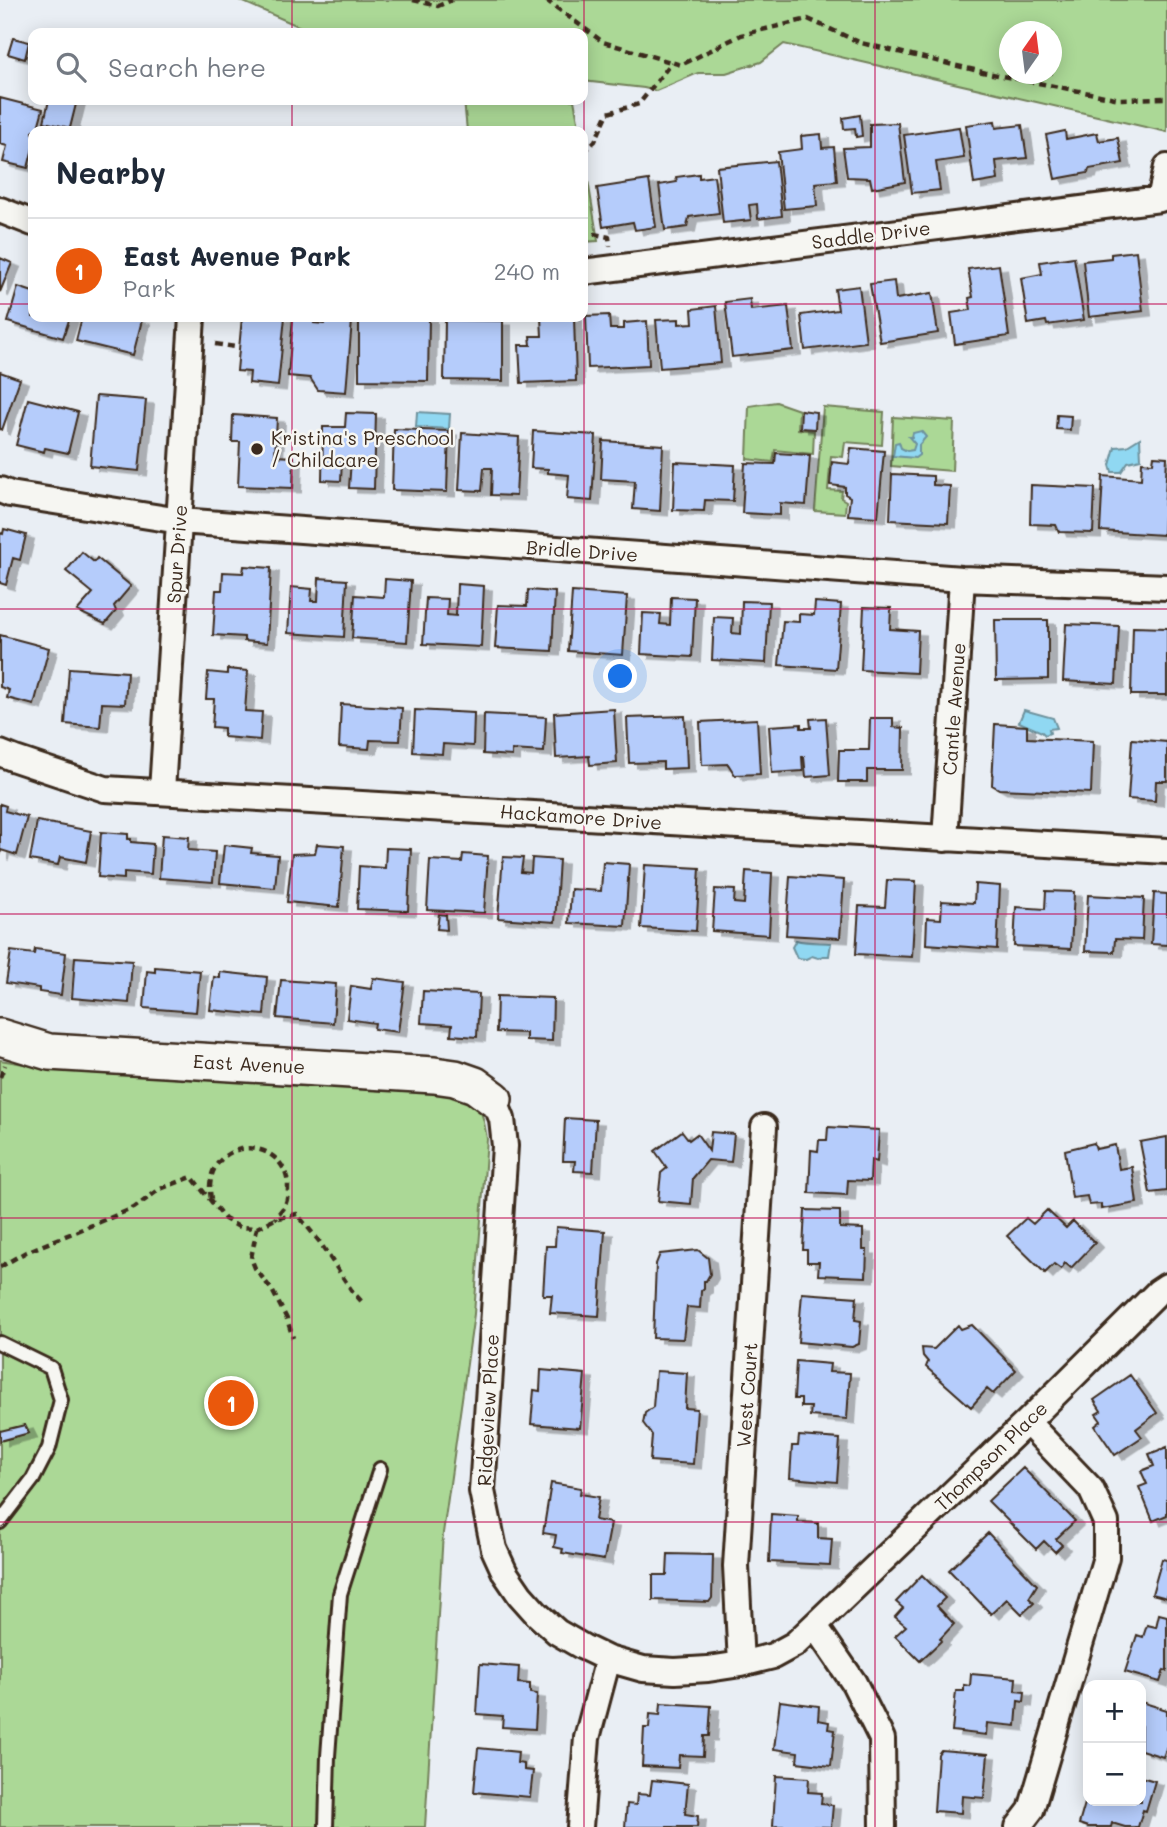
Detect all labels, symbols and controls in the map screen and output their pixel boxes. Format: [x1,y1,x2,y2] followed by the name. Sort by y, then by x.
[999,21,1062,84] north arrow
[28,28,588,105] search box
[52,48,90,86] icon: search
[108,50,266,84] text: Search here
[56,152,166,192] text: Nearby
[810,215,932,254] street label: Saddle Drive
[123,239,351,273] text: East Avenue Park
[74,256,84,286] text: 1
[494,256,560,286] text: 240 m
[123,273,175,303] text: Park
[271,425,455,472] place label: Kristina's Preschool / Childcare
[249,441,265,457] marker: Kristina's Preschool / Childcare
[161,504,192,604] street label: Spur Drive
[525,534,639,567] street label: Bridle Drive
[936,642,971,776] street label: Cantle Avenue
[603,659,637,693] your location
[499,798,663,835] street label: Hackamore Drive
[192,1048,306,1079] street label: East Avenue
[471,1333,504,1487] street label: Ridgeview Place
[730,1342,763,1448] street label: West Court
[208,1377,254,1429] pin: 1
[929,1395,1052,1516] street label: Thompson Place
[1083,1680,1146,1806] map controls
[1083,1680,1146,1743] button: +
[1083,1743,1146,1806] button: −

